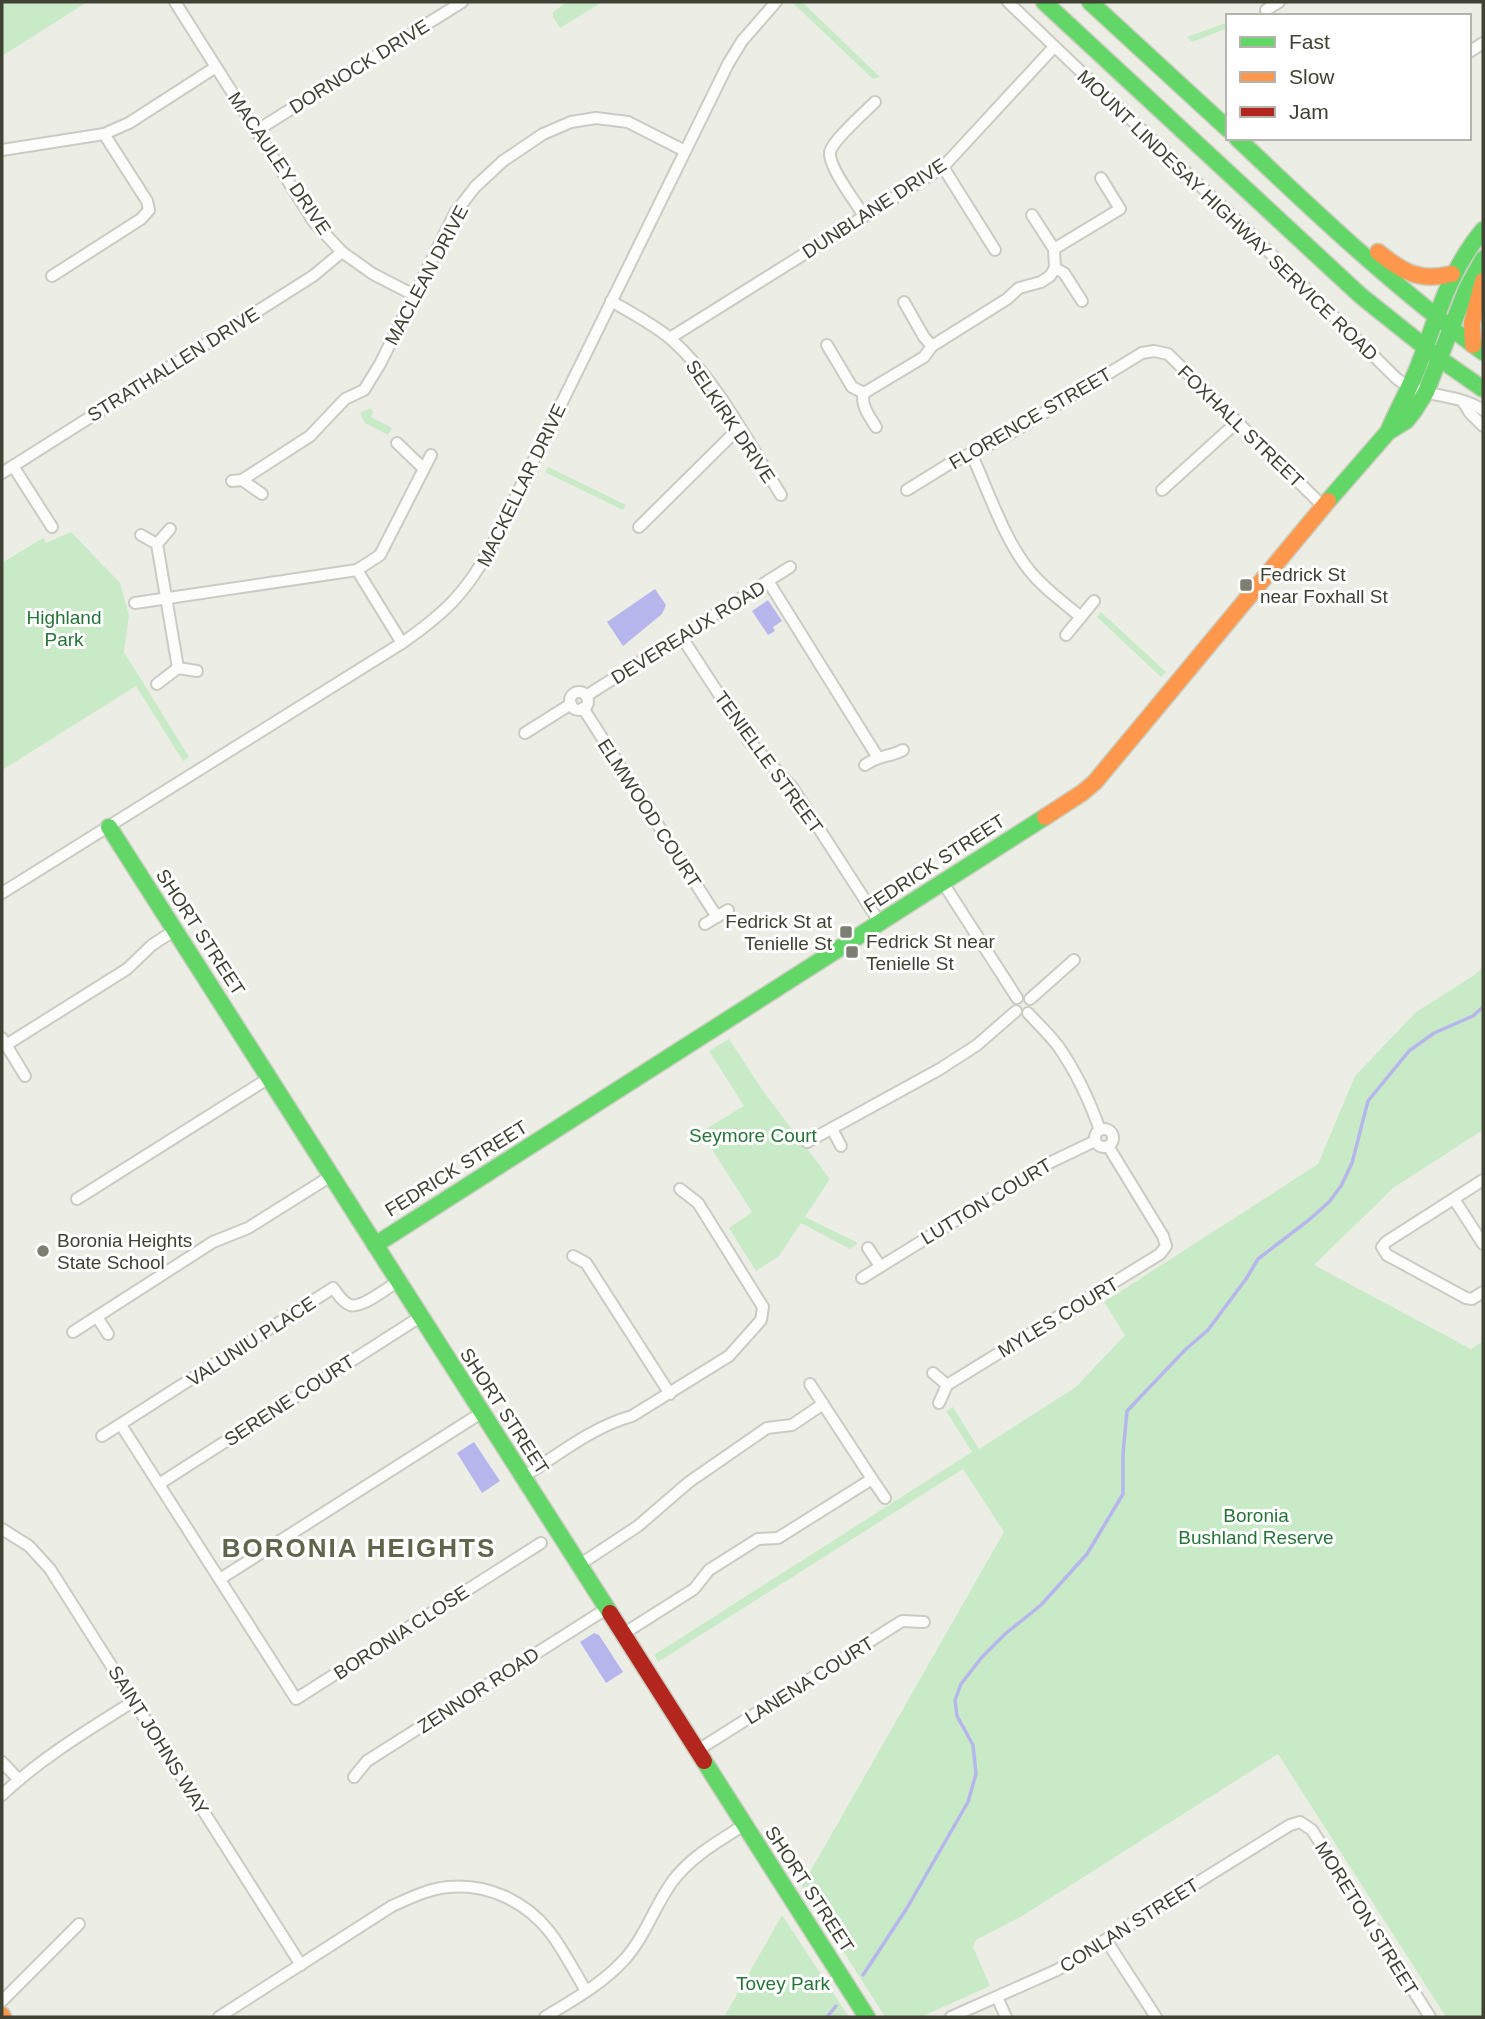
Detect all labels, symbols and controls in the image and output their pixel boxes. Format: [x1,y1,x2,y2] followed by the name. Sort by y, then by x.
[1226,14,1471,140] legend
[286,15,433,118] street label: DORNOCK DRIVE
[1289,30,1330,53] text: Fast
[1289,65,1335,88] text: Slow
[1073,66,1382,365] street label: MOUNT LINDESAY HIGHWAY SERVICE ROAD
[224,88,335,239] street label: MACAULEY DRIVE
[1289,100,1329,123] text: Jam
[799,154,950,263] street label: DUNBLANE DRIVE
[381,202,472,349] street label: MACLEAN DRIVE
[84,303,263,426] street label: STRATHALLEN DRIVE
[682,356,779,487] street label: SELKIRK DRIVE
[1174,361,1308,492] street label: FOXHALL STREET
[945,363,1115,473] street label: FLORENCE STREET
[473,400,570,570] street label: MACKELLAR DRIVE
[1260,564,1389,607] place label: Fedrick St near Foxhall St
[607,577,769,688] street label: DEVEREAUX ROAD
[1238,577,1254,593] marker: Fedrick St near Foxhall St
[27,607,102,650] park label: Highland Park
[710,687,827,838] street label: TENIELLE STREET
[594,735,706,892] street label: ELMWOOD COURT
[860,810,1009,917] street label: FEDRICK STREET
[152,865,249,1000] street label: SHORT STREET
[725,911,833,954] place label: Fedrick St at Tenielle St
[838,924,854,940] marker: Fedrick St at Tenielle St
[866,931,995,974] place label: Fedrick St near Tenielle St
[844,944,860,960] marker: Fedrick St near Tenielle St
[381,1116,532,1221] street label: FEDRICK STREET
[689,1125,818,1146] park label: Seymore Court
[917,1154,1055,1249] street label: LUTTON COURT
[57,1230,192,1273] place label: Boronia Heights State School
[35,1243,51,1259] marker: Boronia Heights State School
[994,1273,1123,1362] street label: MYLES COURT
[183,1292,319,1391] street label: VALUNIU PLACE
[456,1344,553,1479] street label: SHORT STREET
[220,1350,358,1450] street label: SERENE COURT
[1178,1505,1334,1548] park label: Boronia Bushland Reserve
[222,1533,496,1563] district label: BORONIA HEIGHTS
[330,1581,473,1684] street label: BORONIA CLOSE
[741,1632,878,1728] street label: LANENA COURT
[414,1643,543,1737] street label: ZENNOR ROAD
[104,1662,213,1819] street label: SAINT JOHNS WAY
[761,1822,858,1957] street label: SHORT STREET
[1311,1838,1423,1999] street label: MORETON STREET
[1056,1874,1203,1977] street label: CONLAN STREET
[736,1973,830,1994] park label: Tovey Park

